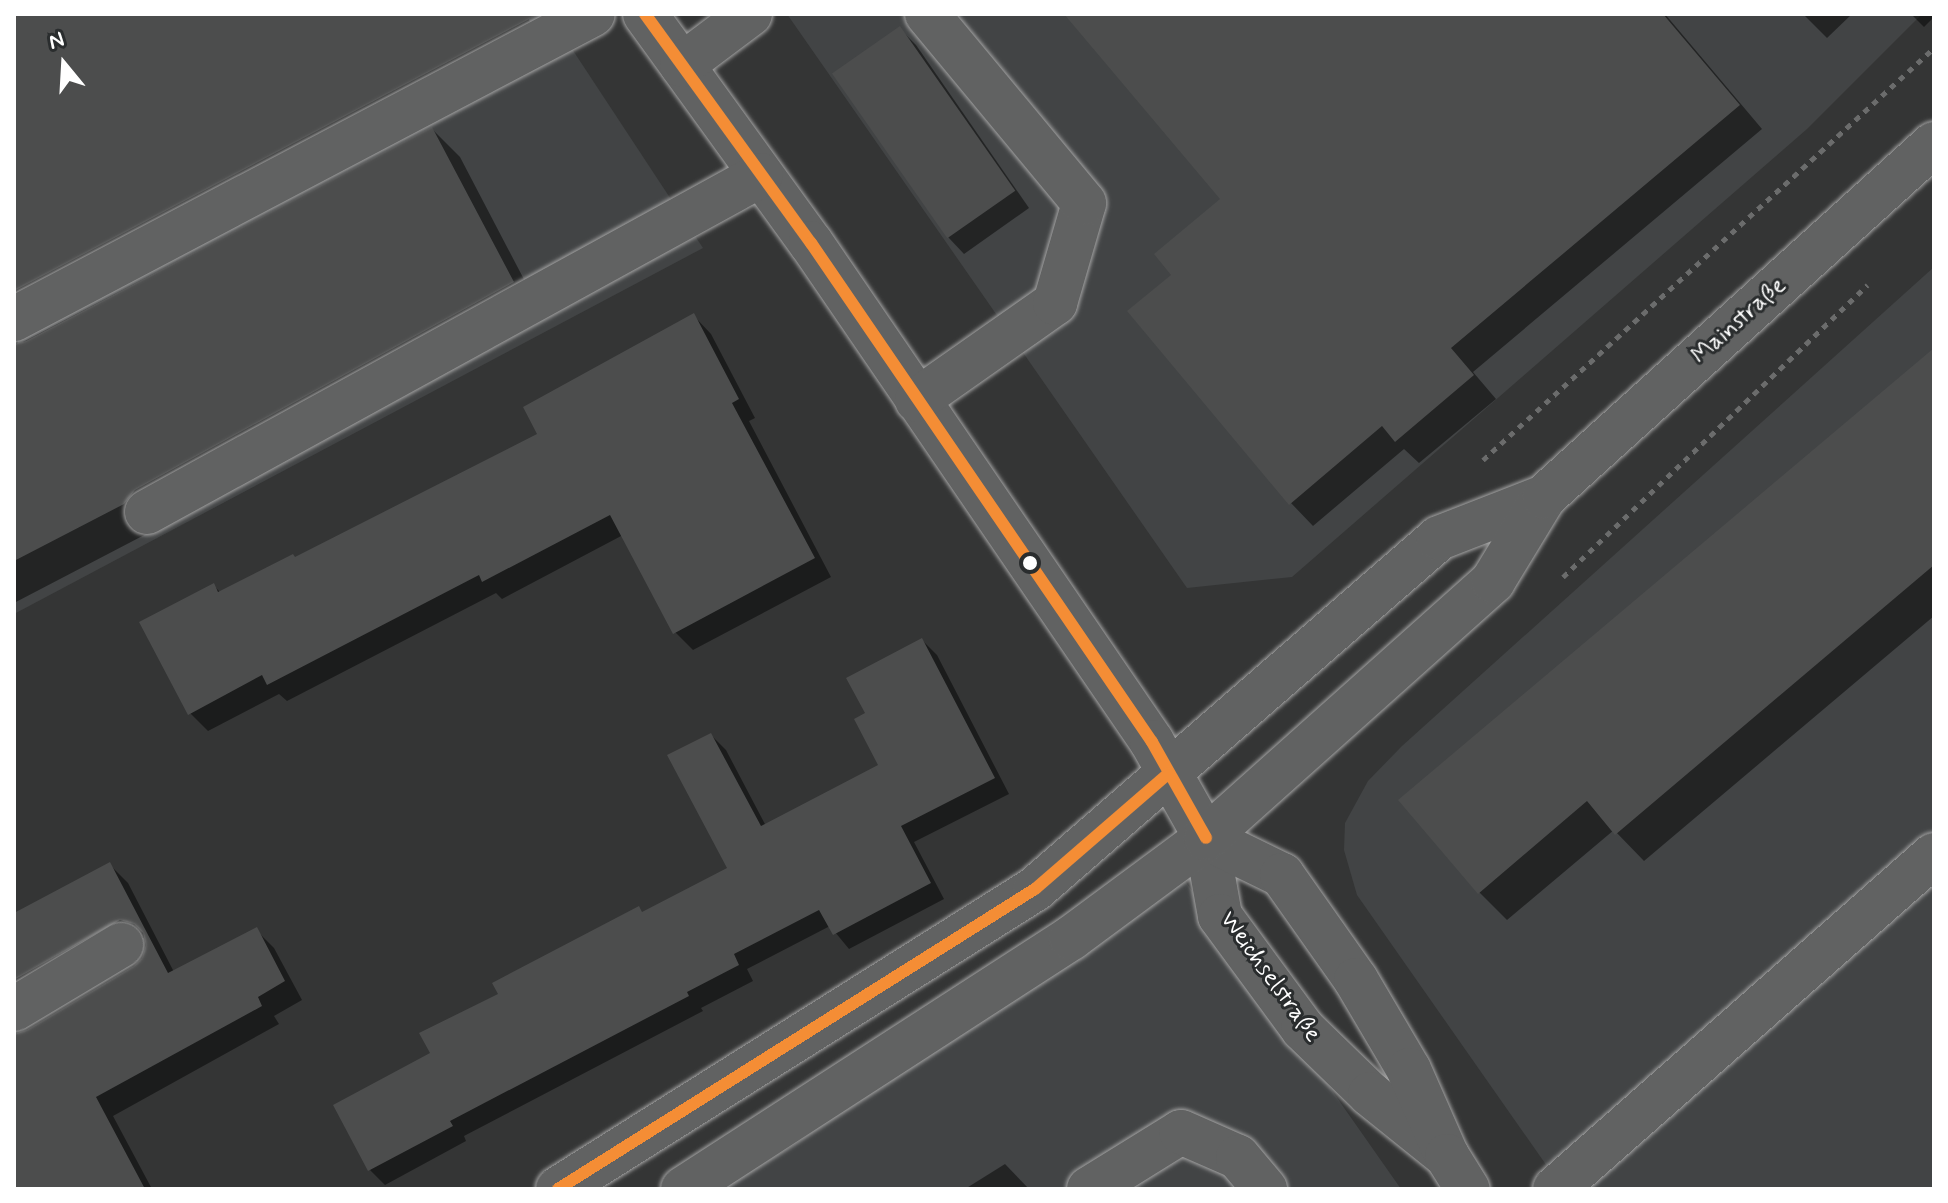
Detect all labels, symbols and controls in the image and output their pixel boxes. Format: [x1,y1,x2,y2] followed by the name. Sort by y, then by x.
[24,24,104,104] north arrow
[45,26,68,57] text: N
[1686,271,1792,371] street label: Mainstraße
[1022,555,1038,571] unlabelled marker
[1213,906,1327,1048] street label: Weichselstraße

